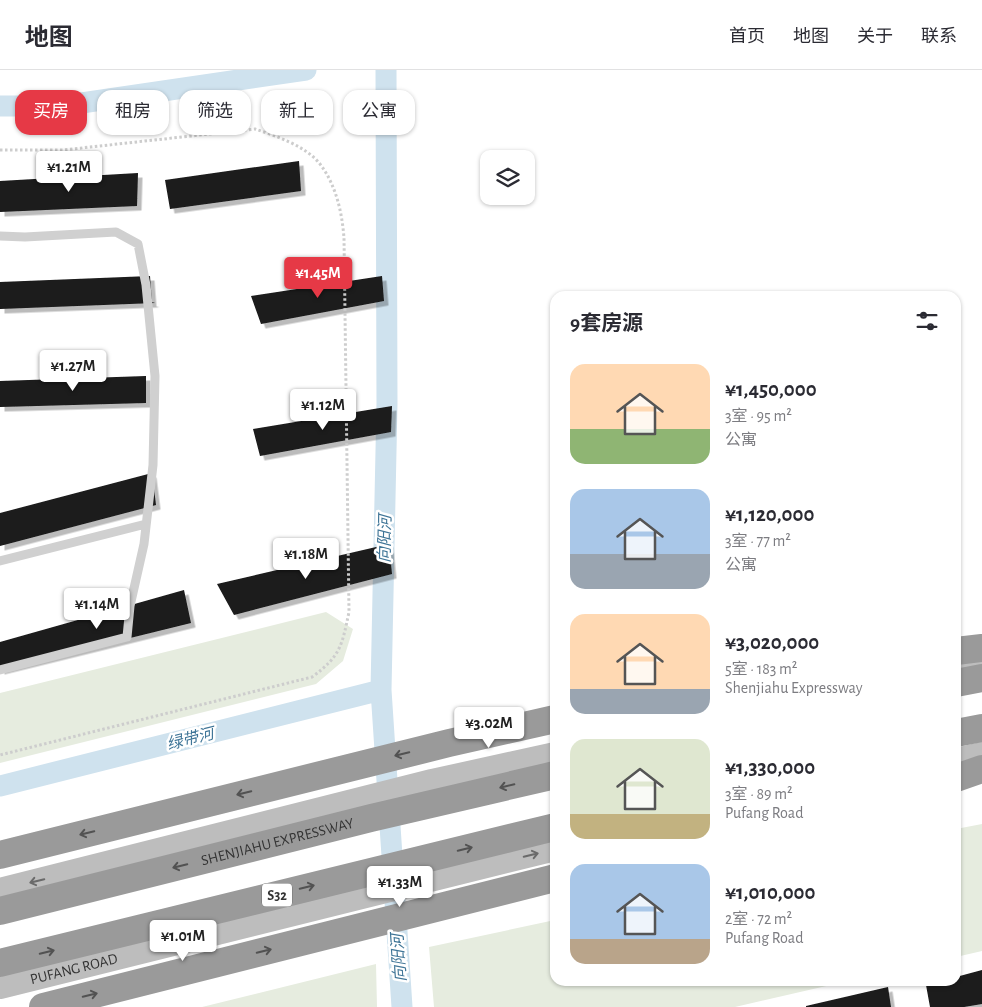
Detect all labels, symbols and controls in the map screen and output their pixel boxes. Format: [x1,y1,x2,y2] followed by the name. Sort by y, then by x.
[25,26,73,50] text: 地图
[729,28,765,46] text: 首页
[793,28,829,46] text: 地图
[857,28,893,46] text: 关于
[921,28,957,46] text: 联系
[15,90,87,135] chip: 买房
[97,90,169,135] chip: 租房
[179,90,251,135] chip: 筛选
[261,90,333,135] chip: 新上
[343,90,415,135] chip: 公寓
[28,150,110,193] pin: ¥1.21M
[480,150,535,205] map controls
[480,150,535,205] button: layers
[47,159,91,175] text: ¥1.21M
[277,256,359,299] pin: ¥1.45M
[295,265,341,281] text: ¥1.45M
[913,307,941,335] icon: filters
[570,313,643,334] text: 9套房源
[32,350,114,392] pin: ¥1.27M
[50,358,96,374] text: ¥1.27M
[725,379,817,400] text: ¥1,450,000
[610,384,670,444] icon: home
[282,388,364,431] pin: ¥1.12M
[301,397,345,413] text: ¥1.12M
[725,408,792,424] text: 3室 · 95 m²
[725,432,757,448] text: 公寓
[725,504,814,525] text: ¥1,120,000
[610,509,670,569] icon: home
[376,512,393,563] water label: 向阳河
[725,533,791,549] text: 3室 · 77 m²
[265,538,347,580] pin: ¥1.18M
[284,546,328,562] text: ¥1.18M
[725,557,757,573] text: 公寓
[56,588,138,630] pin: ¥1.14M
[75,596,119,612] text: ¥1.14M
[725,632,819,653] text: ¥3,020,000
[610,634,670,694] icon: home
[725,661,797,677] text: 5室 · 183 m²
[725,680,863,696] text: Shenjiahu Expressway
[448,706,530,749] pin: ¥3.02M
[465,715,513,731] text: ¥3.02M
[165,724,218,753] water label: 绿带河
[395,750,411,759] one-way arrow
[725,757,815,778] text: ¥1,330,000
[610,759,670,819] icon: home
[500,782,516,791] one-way arrow
[725,786,793,802] text: 3室 · 89 m²
[237,789,253,799] one-way arrow
[725,805,804,821] text: Pufang Road
[200,816,356,868] street label: SHENJIAHU EXPRESSWAY
[79,828,95,838] one-way arrow
[456,844,472,853] one-way arrow
[522,850,538,859] one-way arrow
[172,862,188,871] one-way arrow
[359,866,441,908] pin: ¥1.33M
[378,874,422,890] text: ¥1.33M
[29,877,45,886] one-way arrow
[299,882,315,892] one-way arrow
[725,882,816,903] text: ¥1,010,000
[262,884,292,906] road number: S32
[610,884,670,944] icon: home
[725,911,792,927] text: 2室 · 72 m²
[142,920,224,962] pin: ¥1.01M
[161,928,205,944] text: ¥1.01M
[388,930,409,983] water label: 向阳河
[725,930,804,946] text: Pufang Road
[39,946,55,956] one-way arrow
[256,946,272,955] one-way arrow
[29,951,119,987] street label: PUFANG ROAD
[81,990,97,999] one-way arrow

